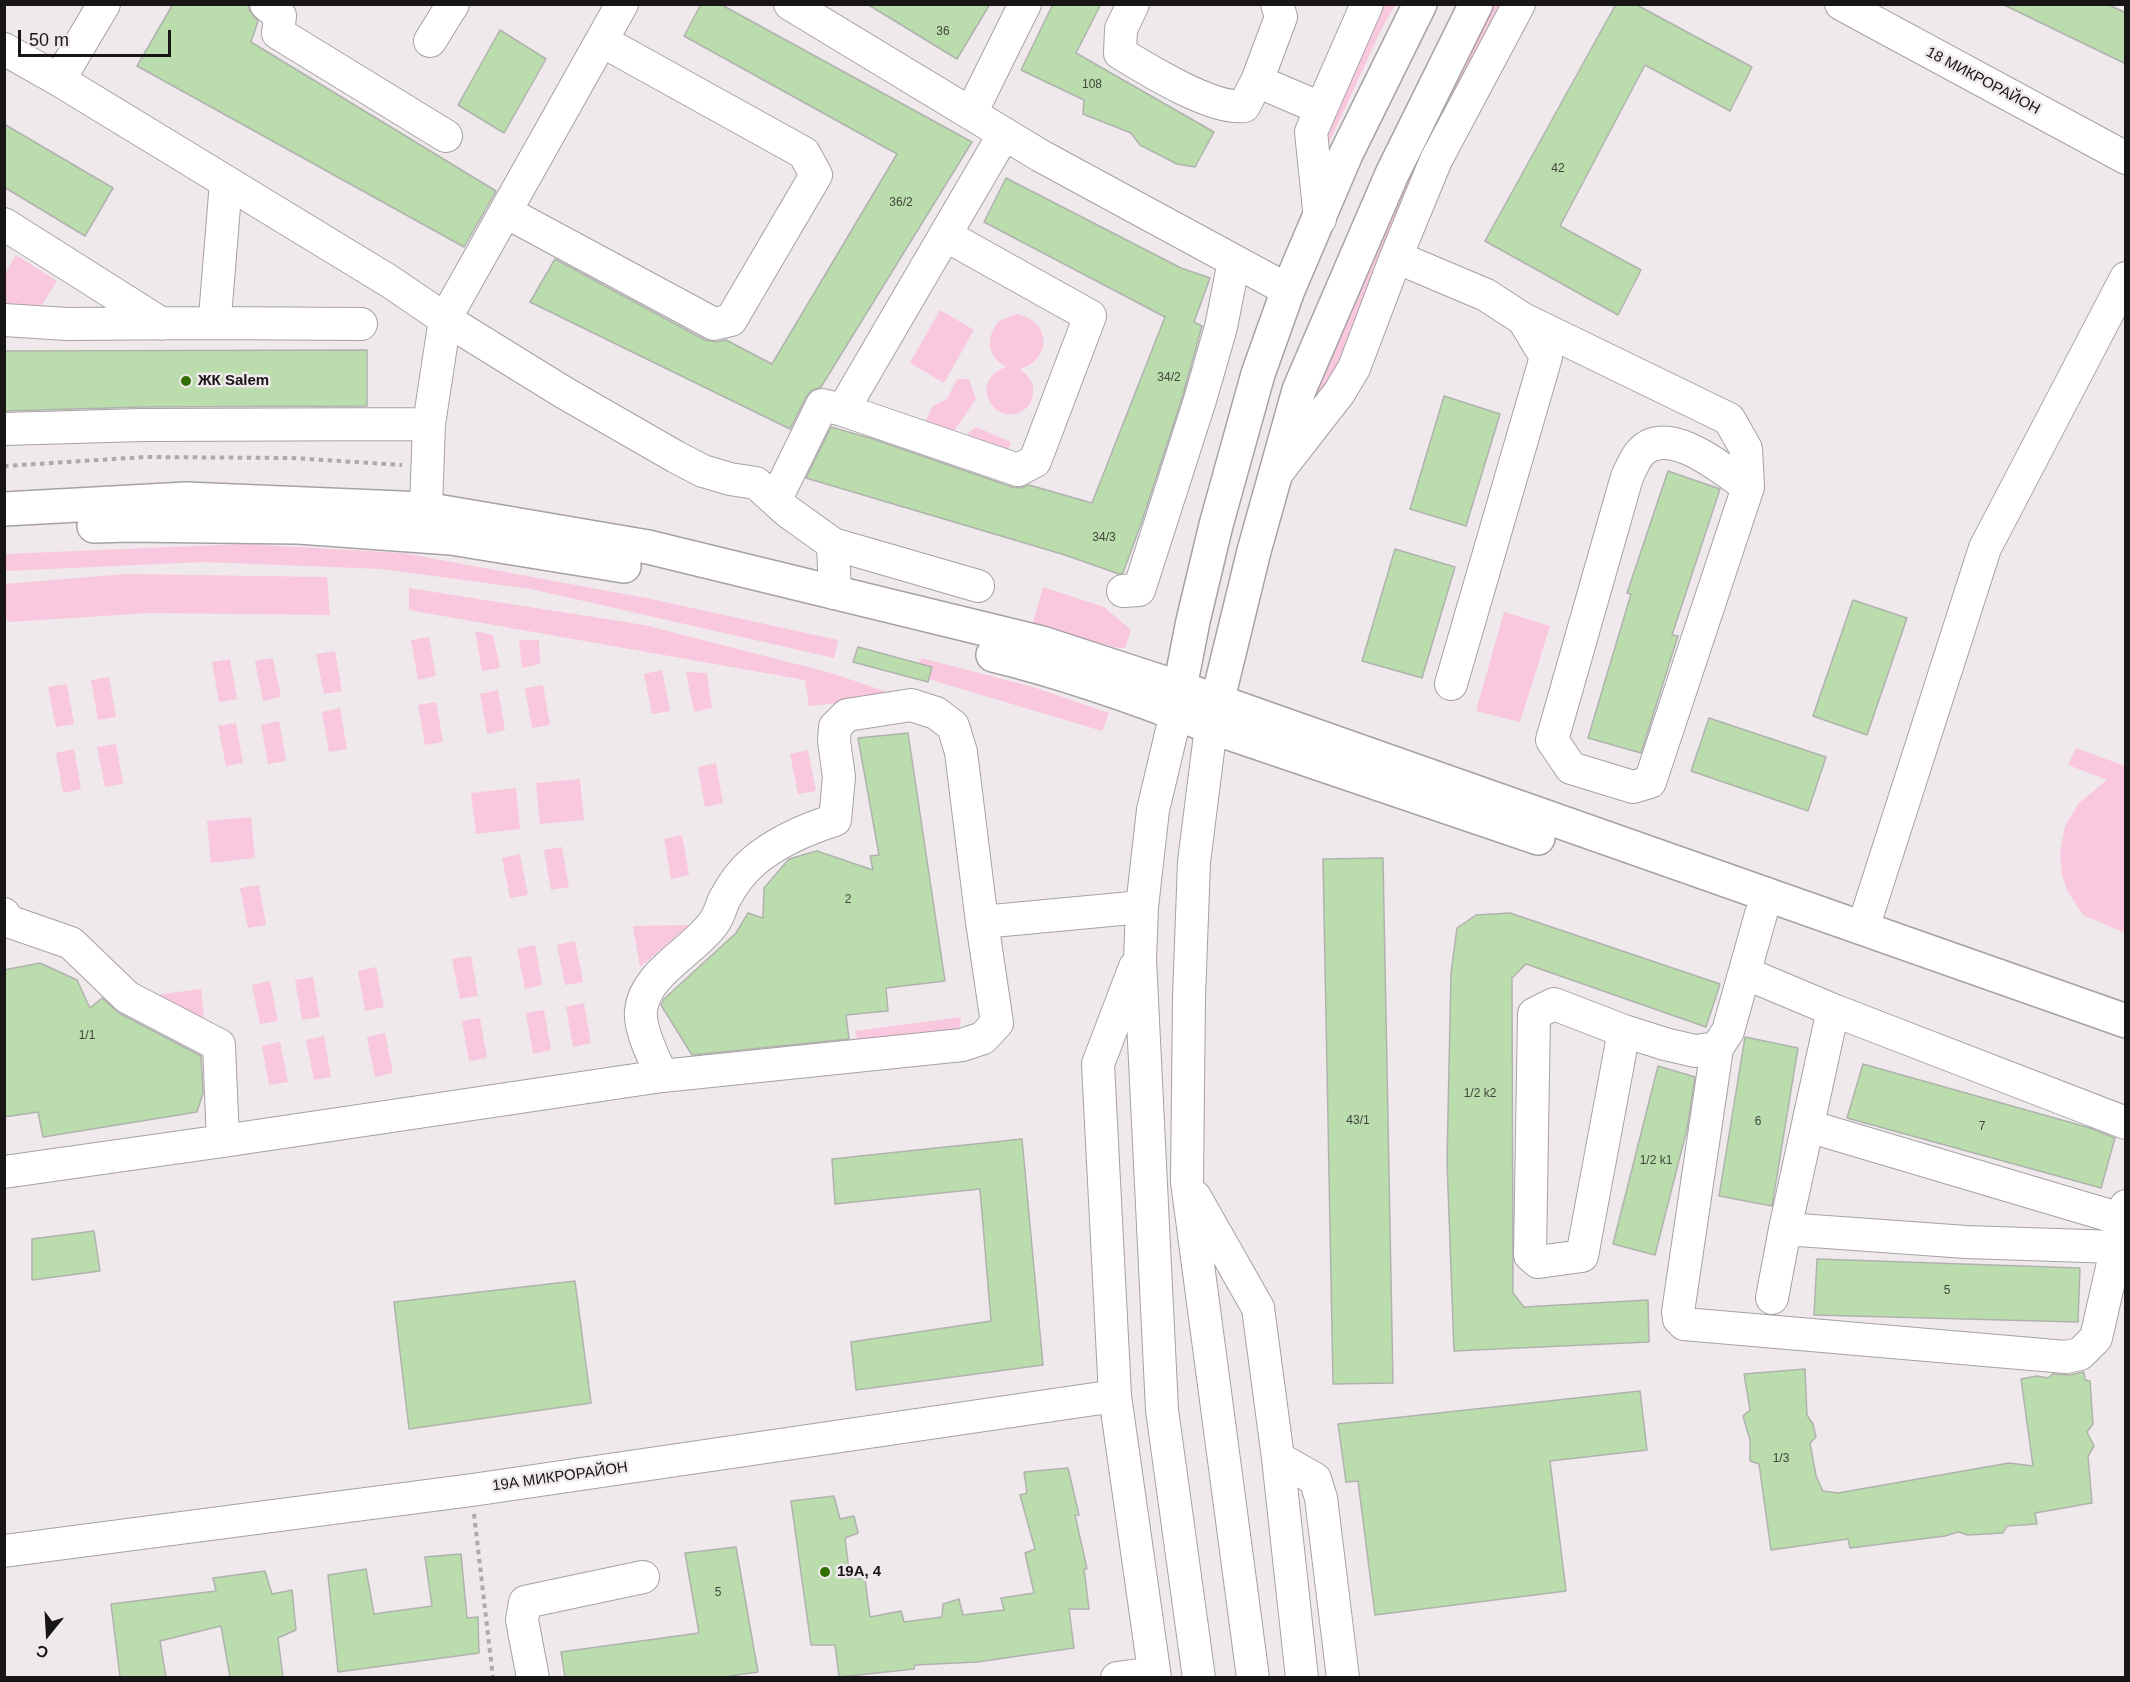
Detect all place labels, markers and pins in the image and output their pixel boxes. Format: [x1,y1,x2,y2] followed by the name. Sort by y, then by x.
[198,372,269,390] place label: ЖК Salem
[179,374,193,388] marker: ЖК Salem
[837,1563,881,1581] place label: 19А, 4
[818,1565,832,1579] marker: 19А, 4

